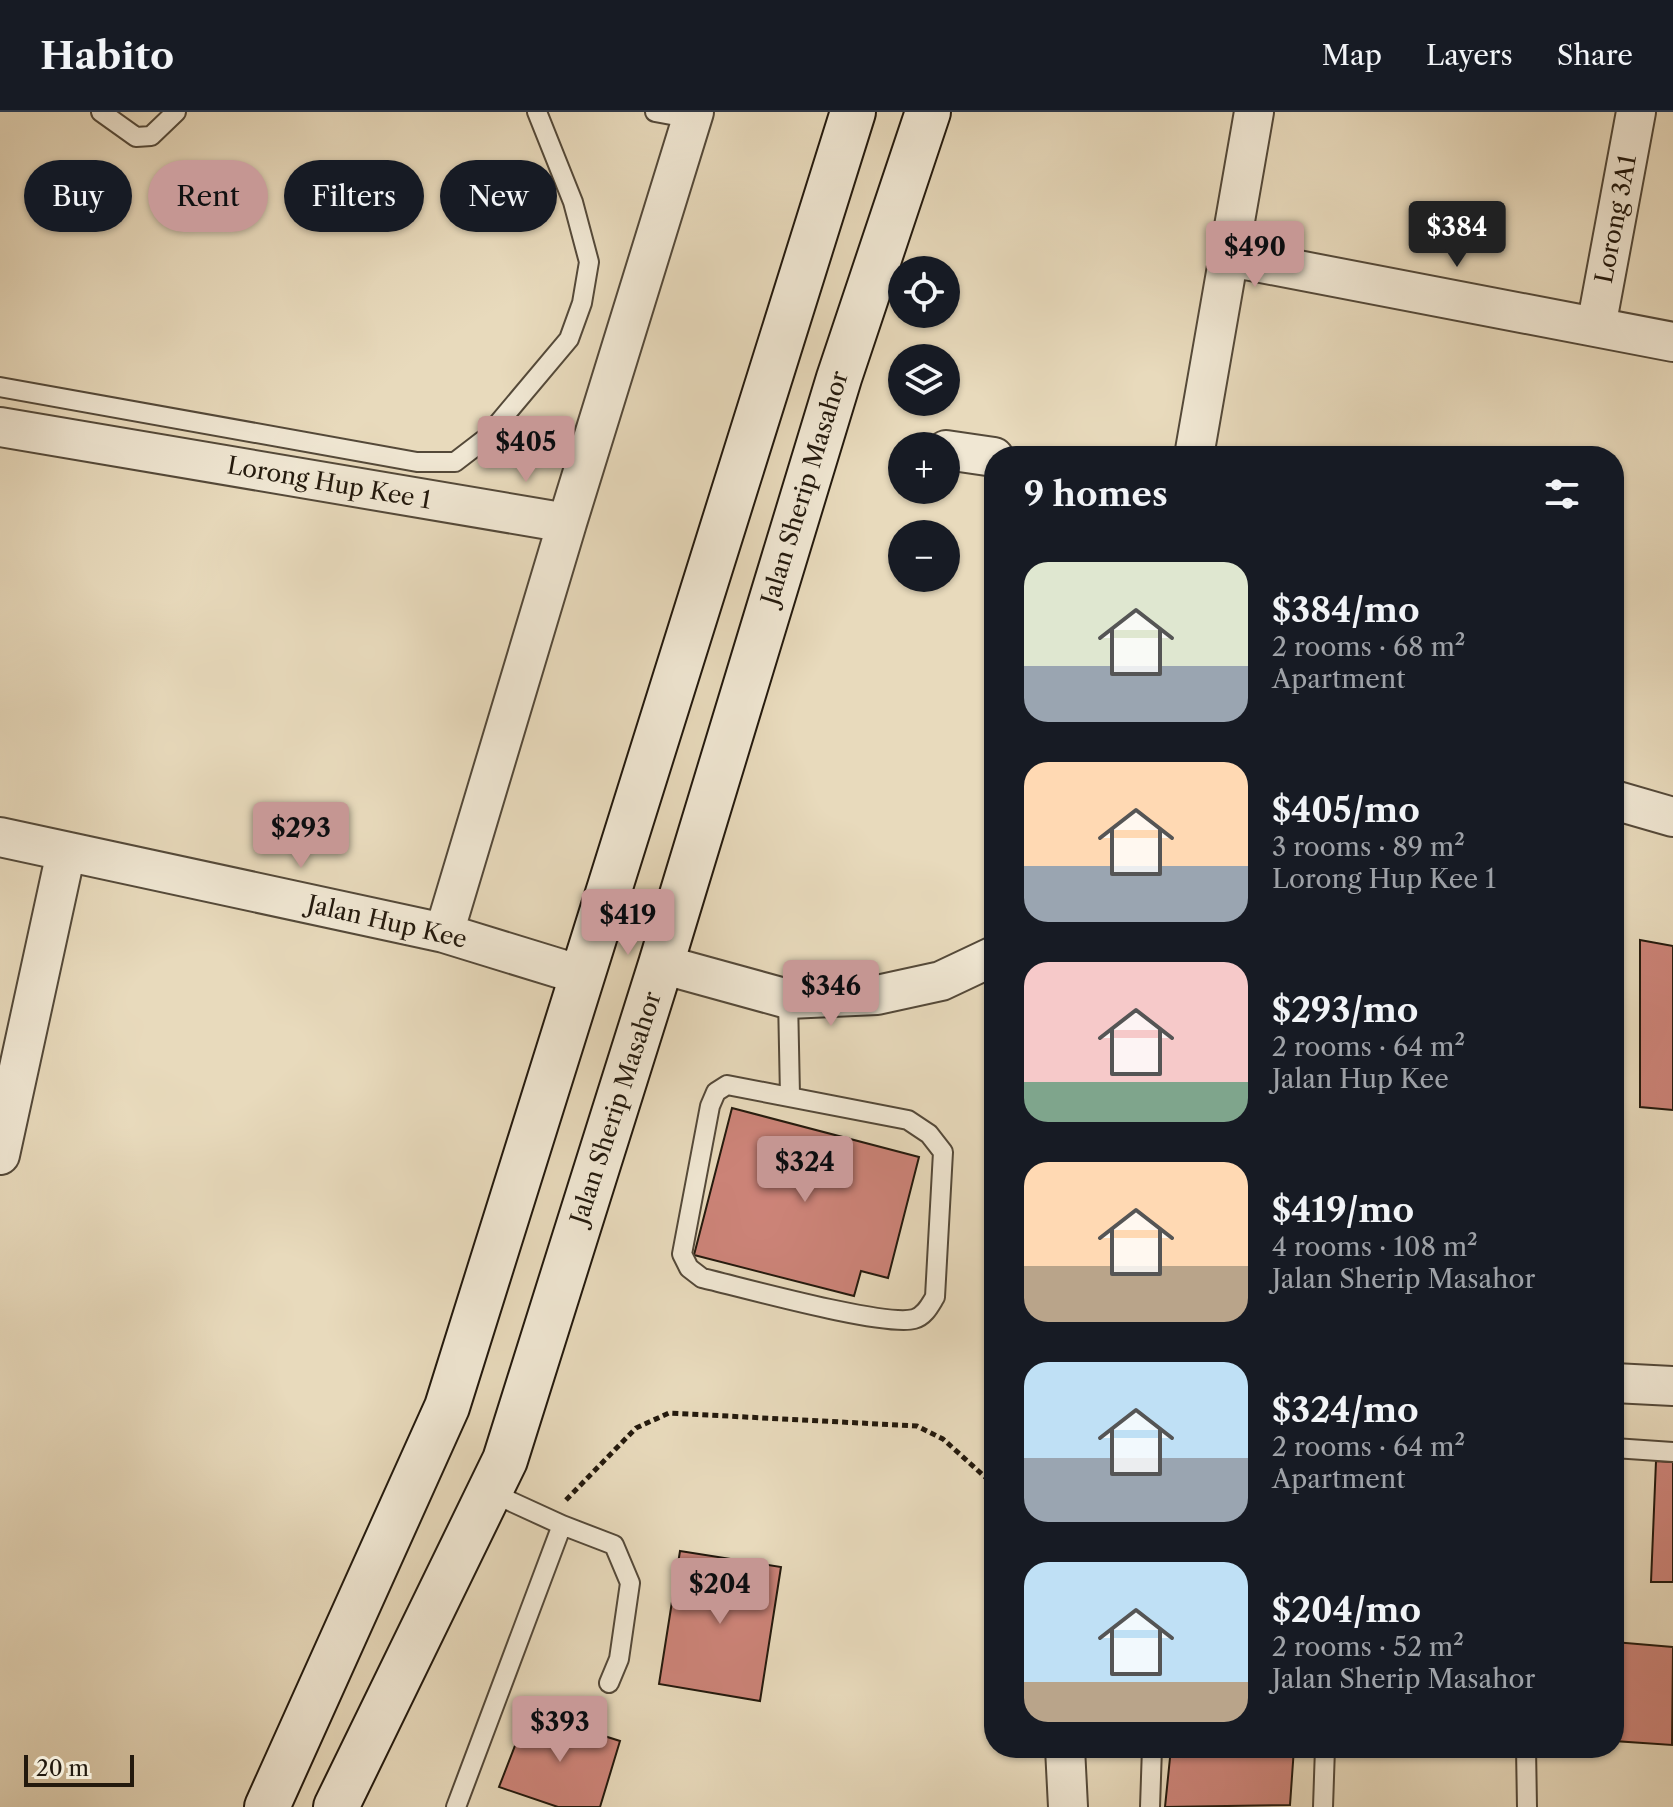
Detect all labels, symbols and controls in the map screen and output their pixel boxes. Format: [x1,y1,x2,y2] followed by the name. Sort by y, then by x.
[40,32,174,79] text: Habito
[1322,38,1382,72] text: Map
[1426,38,1513,72] text: Layers
[1557,38,1633,72] text: Share
[1589,152,1642,286] street label: Lorong 3A1
[24,160,132,232] chip: Buy
[148,160,268,232] chip: Rent
[284,160,424,232] chip: Filters
[440,160,557,232] chip: New
[1410,201,1504,269] pin: $384
[1427,211,1487,243] text: $384
[1208,221,1302,289] pin: $490
[1224,231,1286,263] text: $490
[888,256,960,592] map controls
[888,256,960,328] button: locate
[888,344,960,416] button: layers
[754,367,854,612] street label: Jalan Sherip Masahor
[479,416,573,484] pin: $405
[496,426,556,458] text: $405
[888,432,960,504] button: +
[225,450,433,515] street label: Lorong Hup Kee 1
[1540,472,1584,516] icon: filters
[1024,473,1168,515] text: 9 homes
[888,520,960,592] button: −
[1272,589,1420,631] text: $384/mo
[1088,594,1184,690] icon: home
[1272,631,1465,663] text: 2 rooms · 68 m²
[1272,663,1405,695] text: Apartment
[1272,789,1420,831] text: $405/mo
[1088,794,1184,890] icon: home
[254,802,348,870] pin: $293
[271,812,331,844] text: $293
[1272,831,1465,863] text: 3 rooms · 89 m²
[1272,863,1496,895] text: Lorong Hup Kee 1
[300,888,470,954] street label: Jalan Hup Kee
[581,889,675,957] pin: $419
[599,899,657,931] text: $419
[784,960,878,1028] pin: $346
[801,970,861,1002] text: $346
[563,988,667,1232] street label: Jalan Sherip Masahor
[1272,989,1418,1031] text: $293/mo
[1088,994,1184,1090] icon: home
[1272,1031,1465,1063] text: 2 rooms · 64 m²
[1272,1063,1449,1095] text: Jalan Hup Kee
[758,1136,852,1204] pin: $324
[775,1146,835,1178] text: $324
[1272,1189,1414,1231] text: $419/mo
[1088,1194,1184,1290] icon: home
[1272,1231,1478,1263] text: 4 rooms · 108 m²
[1272,1263,1535,1295] text: Jalan Sherip Masahor
[1272,1389,1419,1431] text: $324/mo
[1088,1394,1184,1490] icon: home
[1272,1431,1465,1463] text: 2 rooms · 64 m²
[1272,1463,1405,1495] text: Apartment
[673,1558,767,1626] pin: $204
[689,1568,751,1600] text: $204
[1272,1589,1421,1631] text: $204/mo
[1088,1594,1184,1690] icon: home
[1272,1631,1464,1663] text: 2 rooms · 52 m²
[1272,1663,1535,1695] text: Jalan Sherip Masahor
[513,1696,607,1764] pin: $393
[530,1706,590,1738] text: $393
[24,1751,134,1787] scale bar
[36,1755,89,1782] text: 20 m

